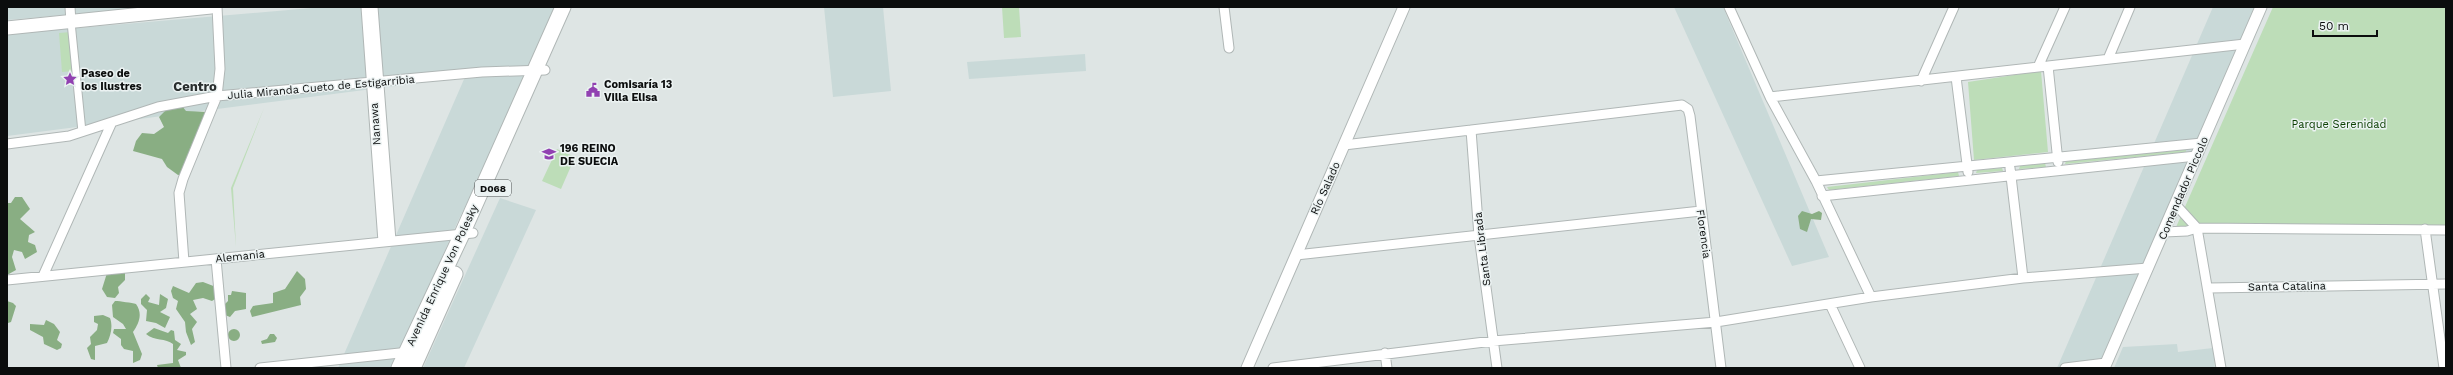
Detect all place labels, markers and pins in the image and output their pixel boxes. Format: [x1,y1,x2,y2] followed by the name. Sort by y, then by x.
[81,67,142,93] place label: Paseo de los Ilustres
[62,71,78,87] place icon: Paseo de los Ilustres
[604,78,673,104] place label: Comisaría 13 Villa Elisa
[585,82,601,98] public building icon: Comisaría 13 Villa Elisa
[560,142,619,168] place label: 196 REINO DE SUECIA
[541,146,557,162] school or university icon: 196 REINO DE SUECIA

